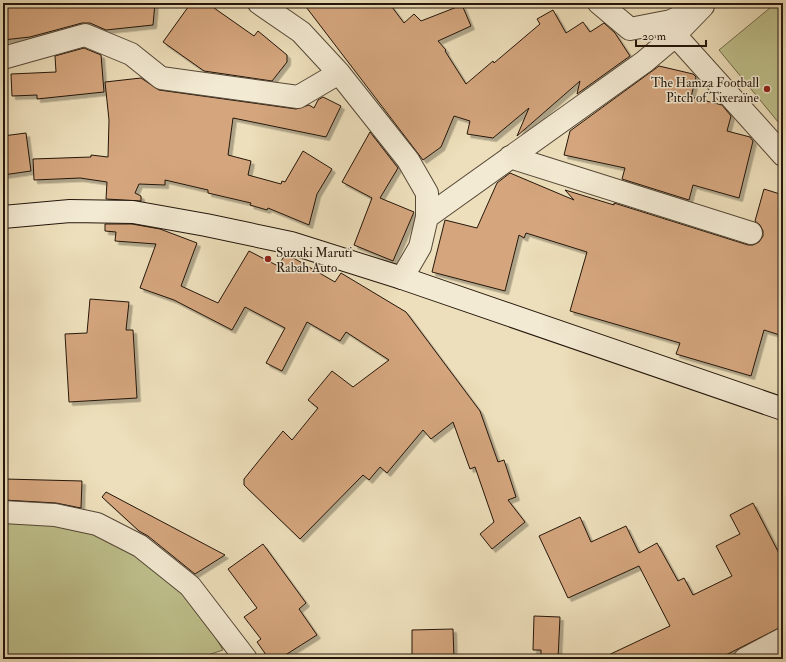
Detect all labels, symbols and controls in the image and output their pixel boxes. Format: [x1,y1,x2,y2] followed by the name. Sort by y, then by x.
[636,22,706,48] scale bar
[642,29,667,44] text: 20 m
[651,75,760,106] place label: The Hamza Football Pitch of Tixeraïne
[762,84,772,94] marker: The Hamza Football Pitch of Tixeraïne
[276,245,353,276] place label: Suzuki Maruti Rabah Auto
[263,254,273,264] marker: Suzuki Maruti Rabah Auto

